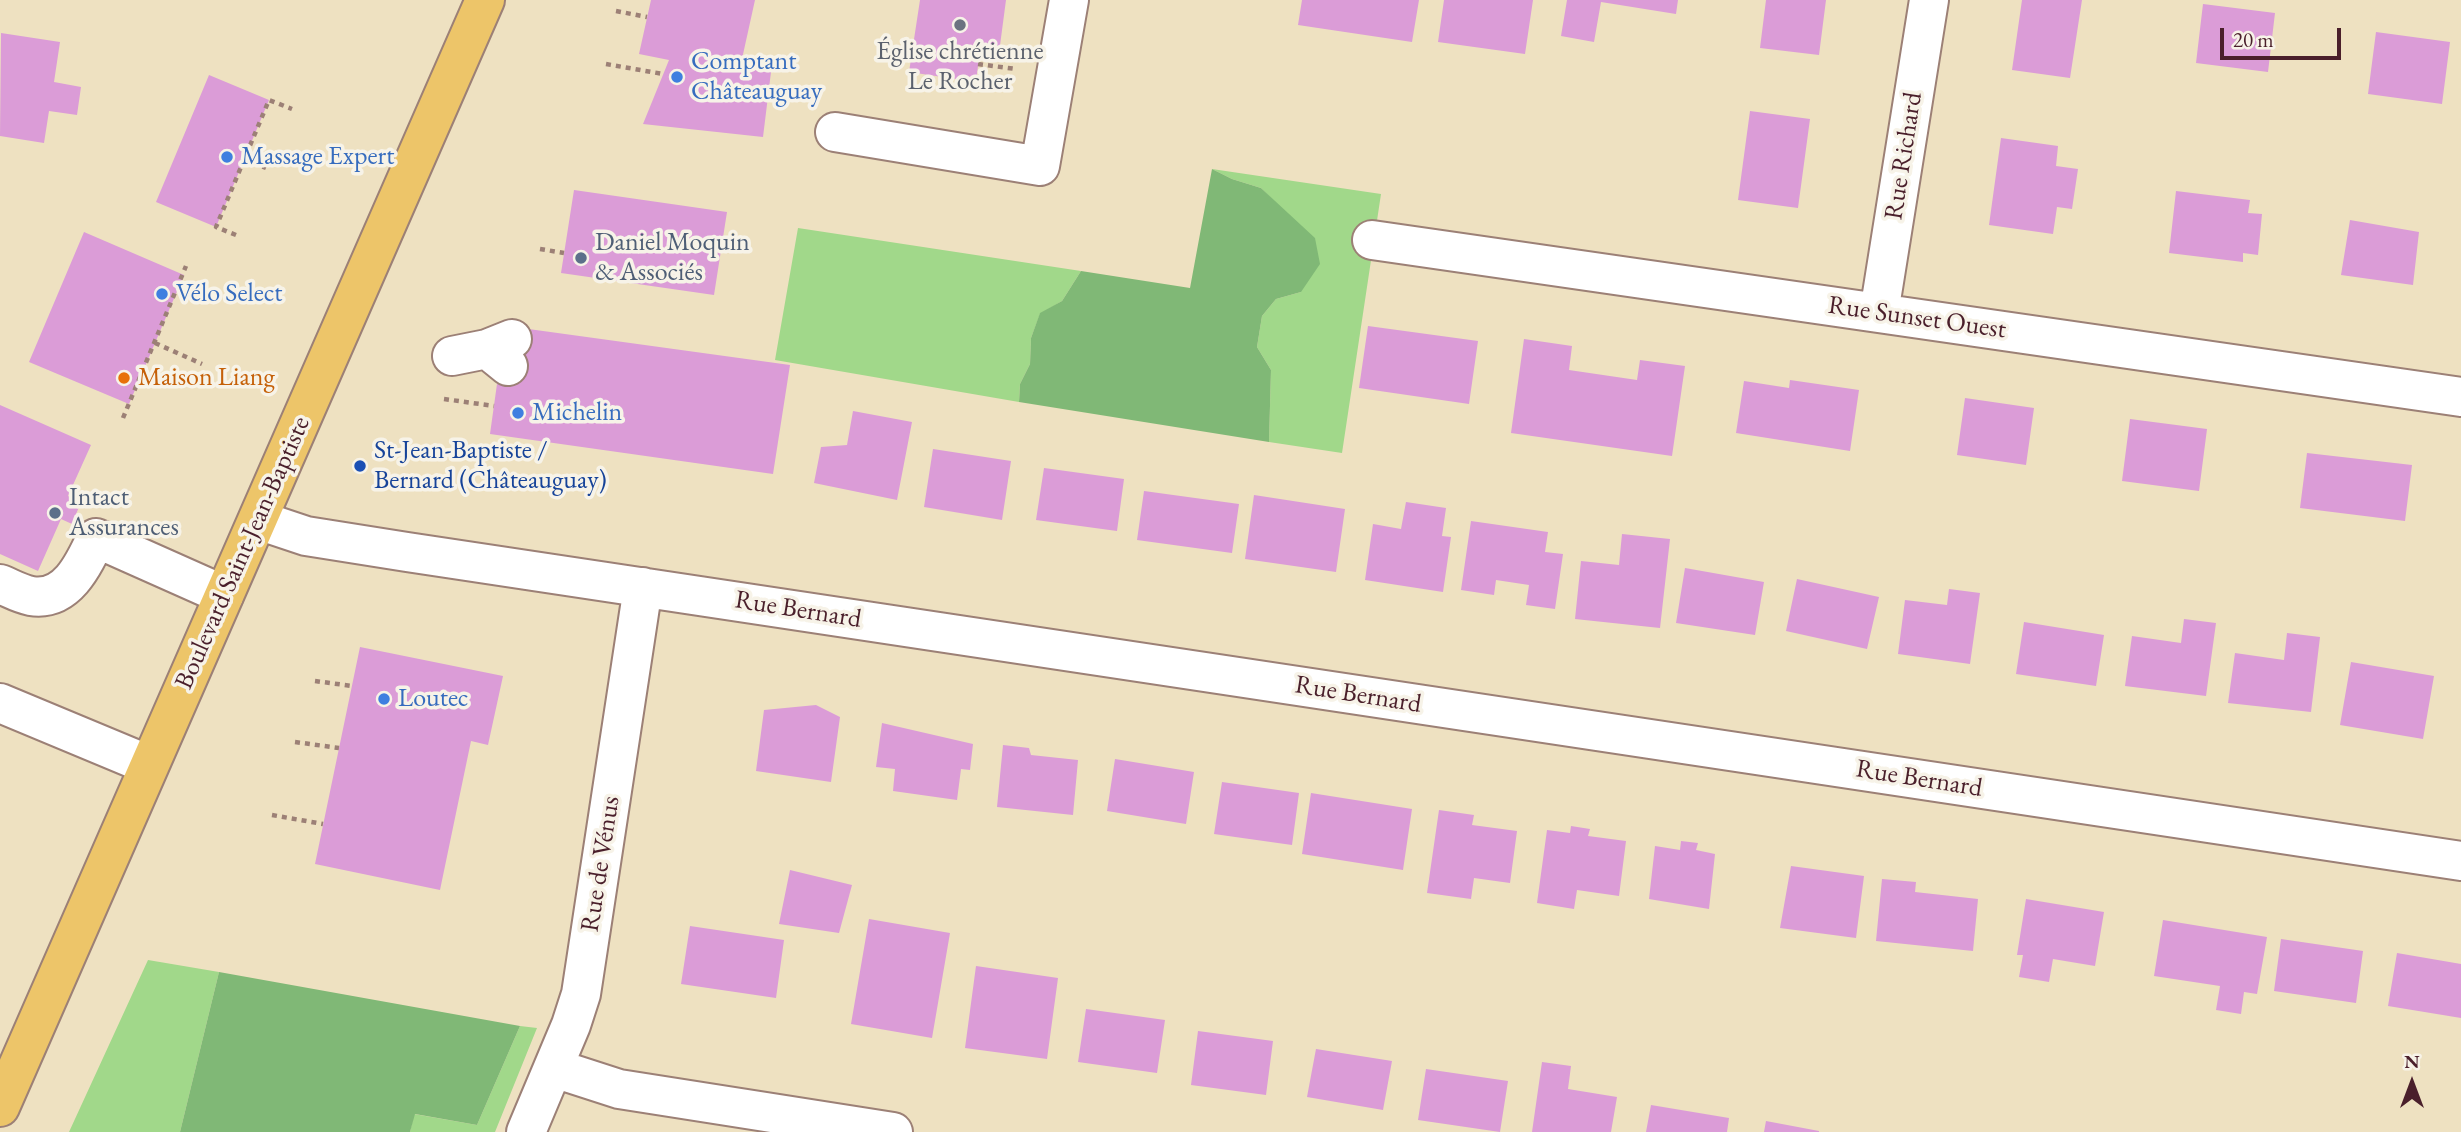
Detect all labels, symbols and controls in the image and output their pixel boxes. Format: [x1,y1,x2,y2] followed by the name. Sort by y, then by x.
[2223,14,2344,58] scale bar
[952,17,968,33] marker: Église chrétienne Le Rocher
[2233,26,2274,53] text: 20 m
[876,36,1044,98] place label: Église chrétienne Le Rocher
[691,46,822,108] place label: Comptant Châteauguay
[669,69,685,85] marker: Comptant Châteauguay
[1879,90,1929,222] street label: Rue Richard
[241,141,394,173] place label: Massage Expert
[219,149,235,165] marker: Massage Expert
[595,227,750,288] place label: Daniel Moquin & Associés
[573,250,589,266] marker: Daniel Moquin & Associés
[176,278,282,310] place label: Vélo Select
[154,286,170,302] marker: Vélo Select
[1826,290,2008,346] street label: Rue Sunset Ouest
[138,362,275,394] place label: Maison Liang
[116,370,132,386] marker: Maison Liang
[532,397,622,429] place label: Michelin
[510,405,526,421] marker: Michelin
[169,412,317,694] street label: Boulevard Saint-Jean-Baptiste
[374,435,607,496] place label: St-Jean-Baptiste / Bernard (Châteauguay)
[352,458,368,474] marker: St-Jean-Baptiste / Bernard (Châteauguay)
[69,482,179,544] place label: Intact Assurances
[47,505,63,521] marker: Intact Assurances
[733,585,863,635] street label: Rue Bernard
[1293,670,1423,720] street label: Rue Bernard
[398,683,468,715] place label: Loutec
[376,691,392,707] marker: Loutec
[1854,754,1984,804] street label: Rue Bernard
[575,794,627,934] street label: Rue de Vénus
[2377,1048,2447,1118] north arrow
[2404,1049,2420,1074] text: N

